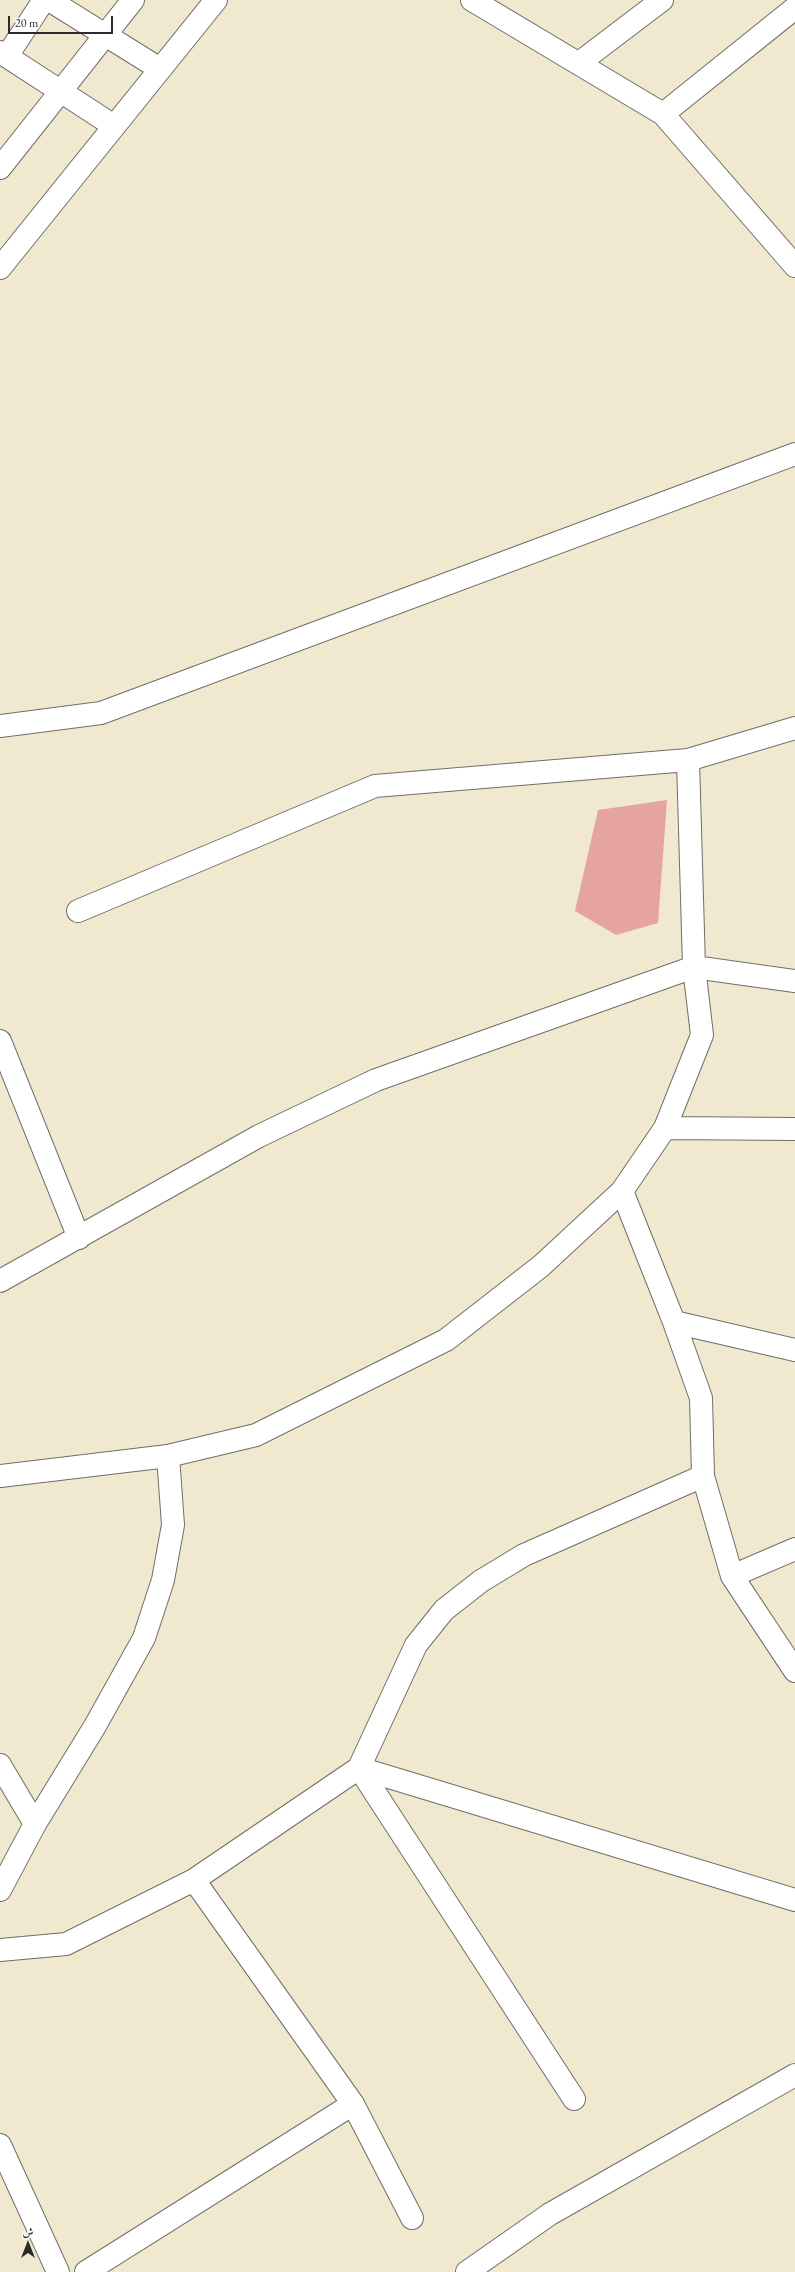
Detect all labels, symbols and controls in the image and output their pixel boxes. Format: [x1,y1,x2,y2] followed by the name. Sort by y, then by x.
[10,8,115,34] scale bar
[15,15,38,31] text: 20 m
[8,2224,48,2264] north arrow
[23,2225,33,2239] text: ش

